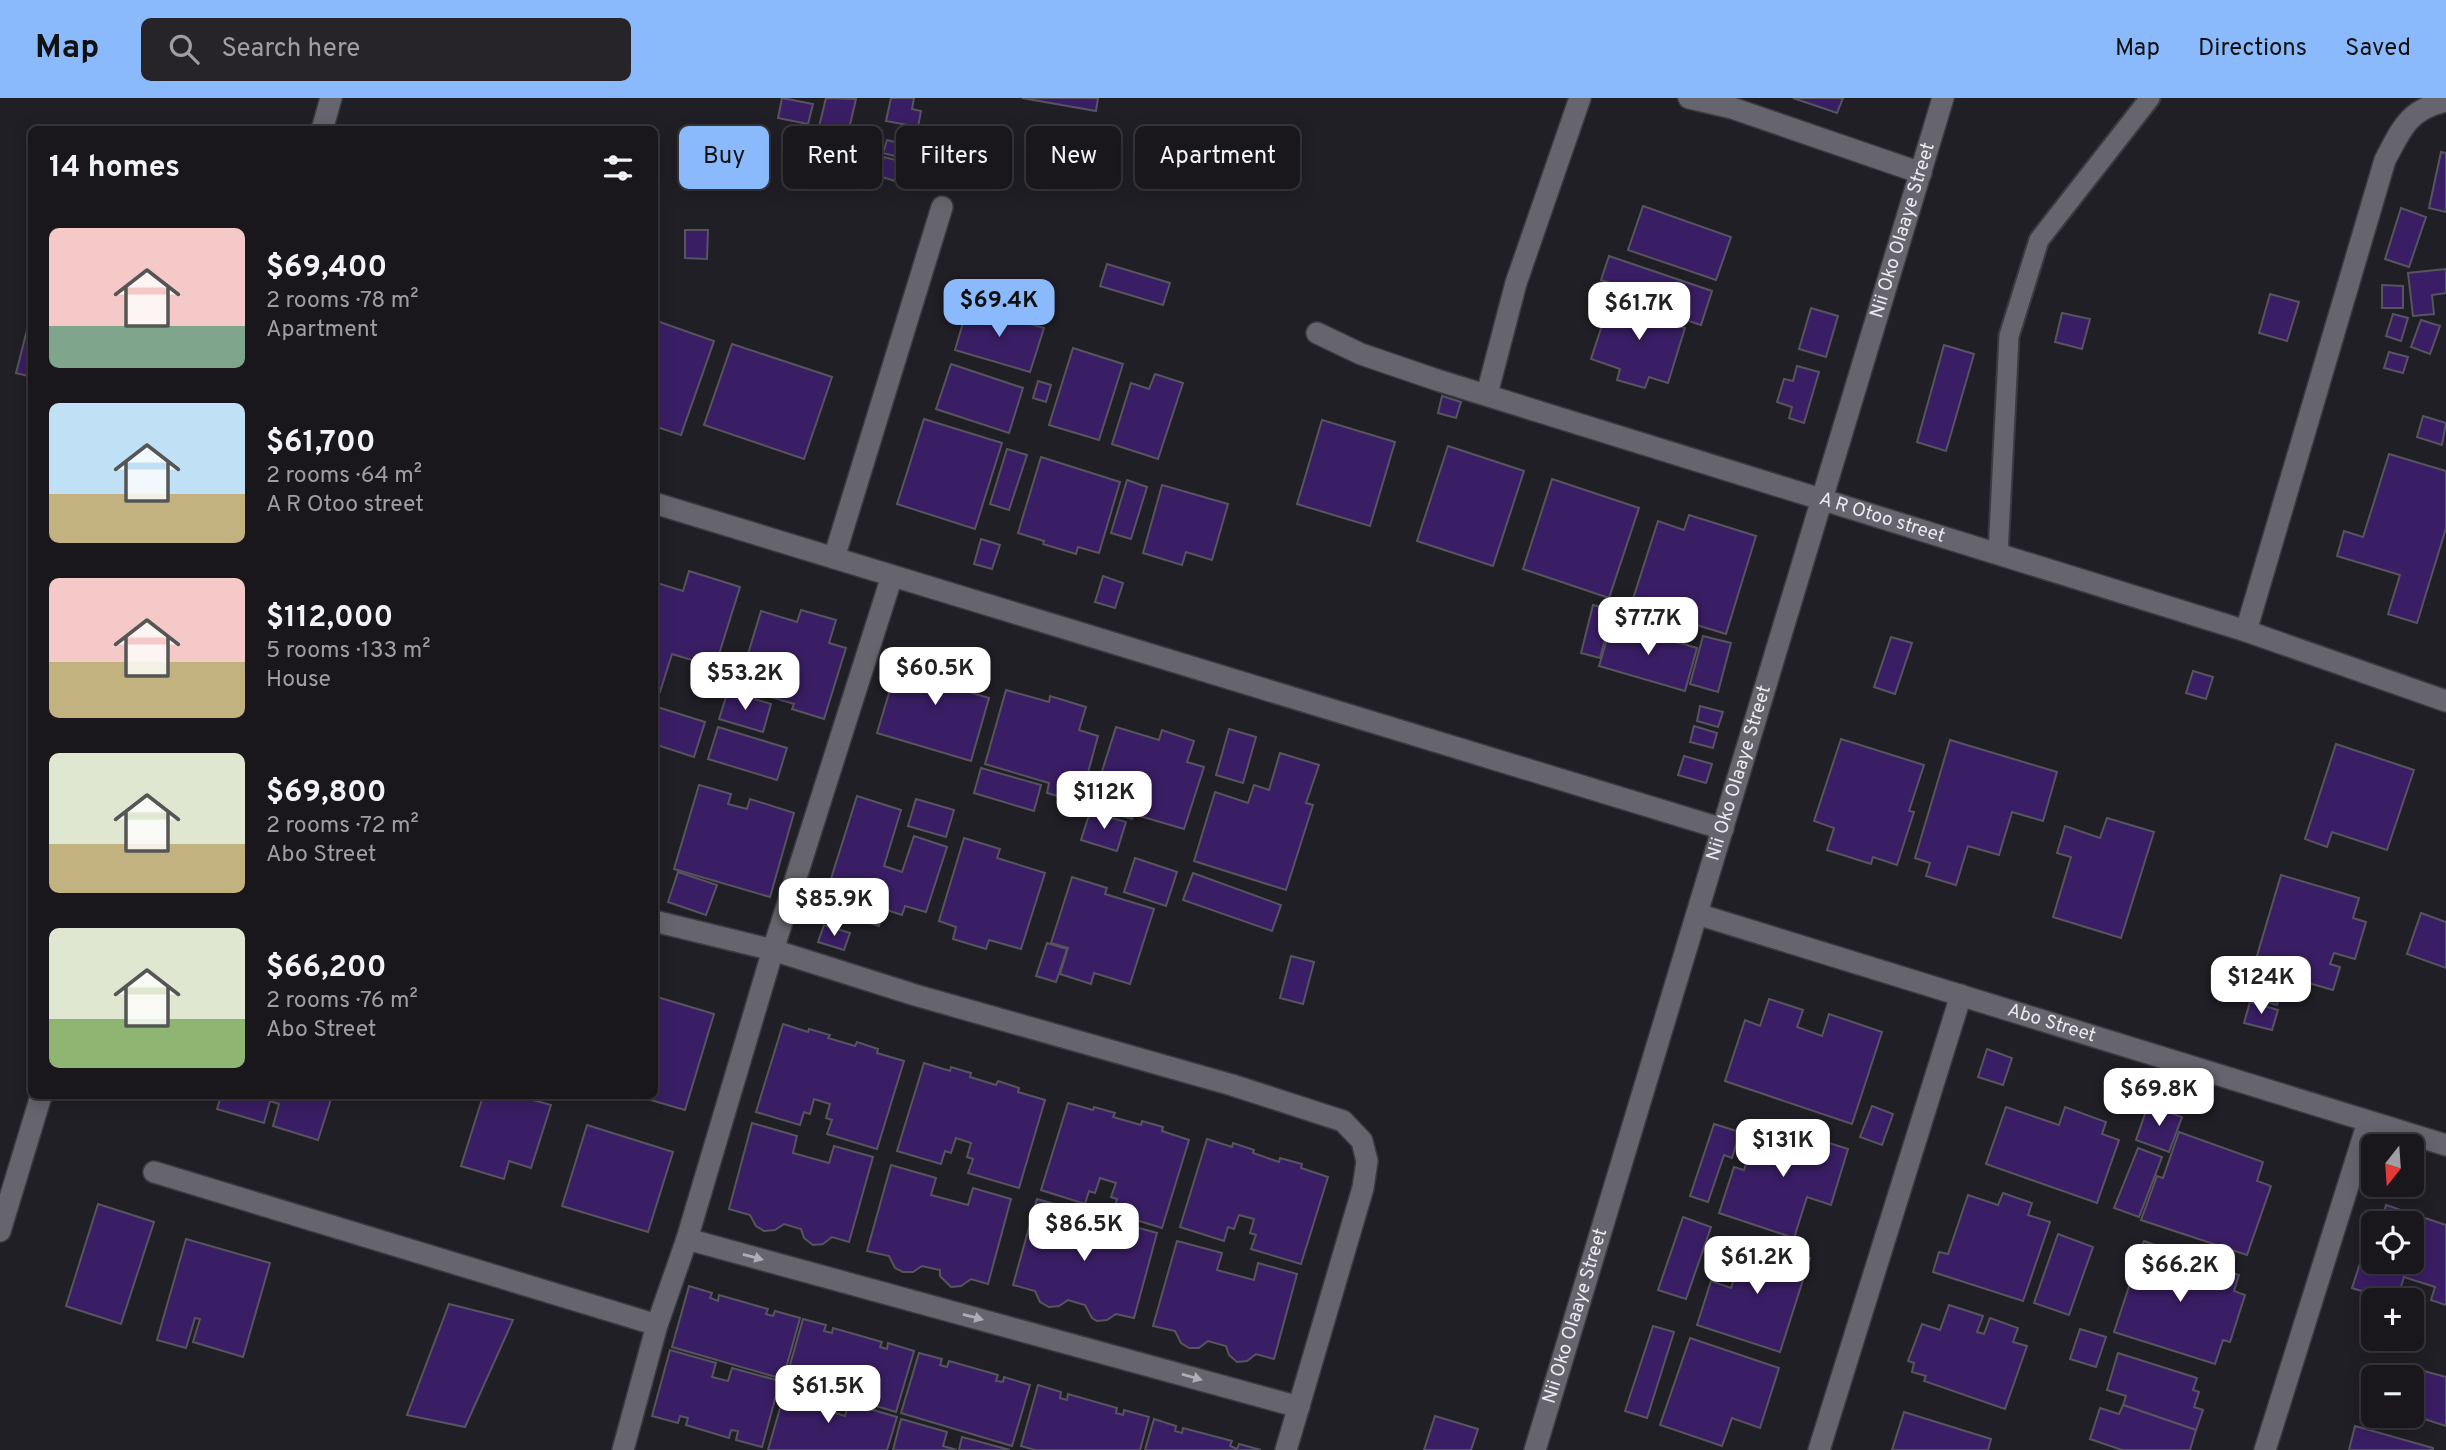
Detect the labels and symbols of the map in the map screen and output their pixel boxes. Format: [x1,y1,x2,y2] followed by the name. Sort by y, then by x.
[1865,140,1941,321] street label: Nii Oko Olaaye Street
[942,280,1056,339] pin: $69.4K
[1582,282,1696,342] pin: $61.7K
[1816,487,1948,549] street label: A R Otoo street
[1591,598,1705,657] pin: $77.7K
[878,648,992,707] pin: $60.5K
[688,652,802,712] pin: $53.2K
[1701,683,1777,864] street label: Nii Oko Olaaye Street
[1055,772,1153,831] pin: $112K
[777,878,891,938] pin: $85.9K
[2212,956,2310,1016] pin: $124K
[2004,998,2099,1048] street label: Abo Street
[2102,1068,2216,1128] pin: $69.8K
[1734,1119,1832,1179] pin: $131K
[2361,1134,2424,1197] north arrow
[1027,1204,1141,1263] pin: $86.5K
[1538,1225,1613,1407] street label: Nii Oko Olaaye Street
[1700,1236,1814,1296] pin: $61.2K
[2123,1244,2237,1304] pin: $66.2K
[742,1252,764,1263] one-way arrow
[962,1312,984,1323] one-way arrow
[771,1366,885,1425] pin: $61.5K
[1182,1373,1203,1383] one-way arrow

